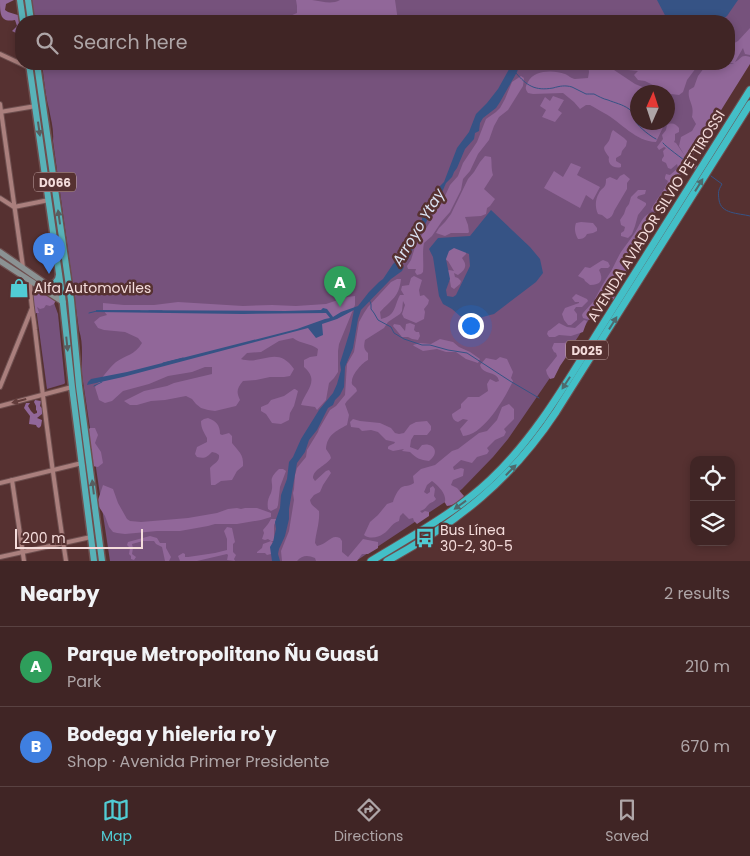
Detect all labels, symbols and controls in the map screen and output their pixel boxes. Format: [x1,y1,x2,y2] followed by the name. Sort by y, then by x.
[15,15,735,70] search box
[33,29,61,57] icon: search
[73,29,187,56] text: Search here
[630,85,675,130] north arrow
[582,106,730,326] street label: AVENIDA AVIADOR SILVIO PETTIROSSI
[35,122,43,138] one-way arrow
[34,172,76,192] road number: D066
[695,178,704,191] one-way arrow
[386,184,449,270] water label: Arroyo Ytay
[55,209,63,225] one-way arrow
[33,233,65,274] pin: B
[324,266,356,307] pin: A
[8,277,30,299] shop icon: Alfa Automoviles
[34,278,151,298] place label: Alfa Automoviles
[458,313,484,339] your location
[608,316,618,329] one-way arrow
[64,337,72,353] one-way arrow
[566,340,608,360] road number: D025
[561,376,570,389] one-way arrow
[11,398,26,406] one-way arrow
[690,456,735,546] map controls
[690,456,735,501] button: locate
[505,464,517,476] one-way arrow
[89,479,97,495] one-way arrow
[453,500,467,510] one-way arrow
[690,501,735,546] button: layers
[440,520,513,556] place label: Bus Línea 30-2, 30-5
[15,526,142,549] scale bar
[414,527,436,549] bus stop icon: Bus Línea 30-2, 30-5
[22,528,66,548] text: 200 m
[20,579,100,608] text: Nearby
[664,582,730,605] text: 2 results
[67,641,379,668] text: Parque Metropolitano Ñu Guasú
[30,655,42,678] text: A
[685,655,730,678] text: 210 m
[67,670,101,693] text: Park
[67,721,277,748] text: Bodega y hieleria ro'y
[31,735,41,758] text: B
[680,735,730,758] text: 670 m
[67,750,329,773] text: Shop · Avenida Primer Presidente
[101,796,132,847] tab: Map
[334,796,403,847] tab: Directions
[605,796,649,847] tab: Saved

